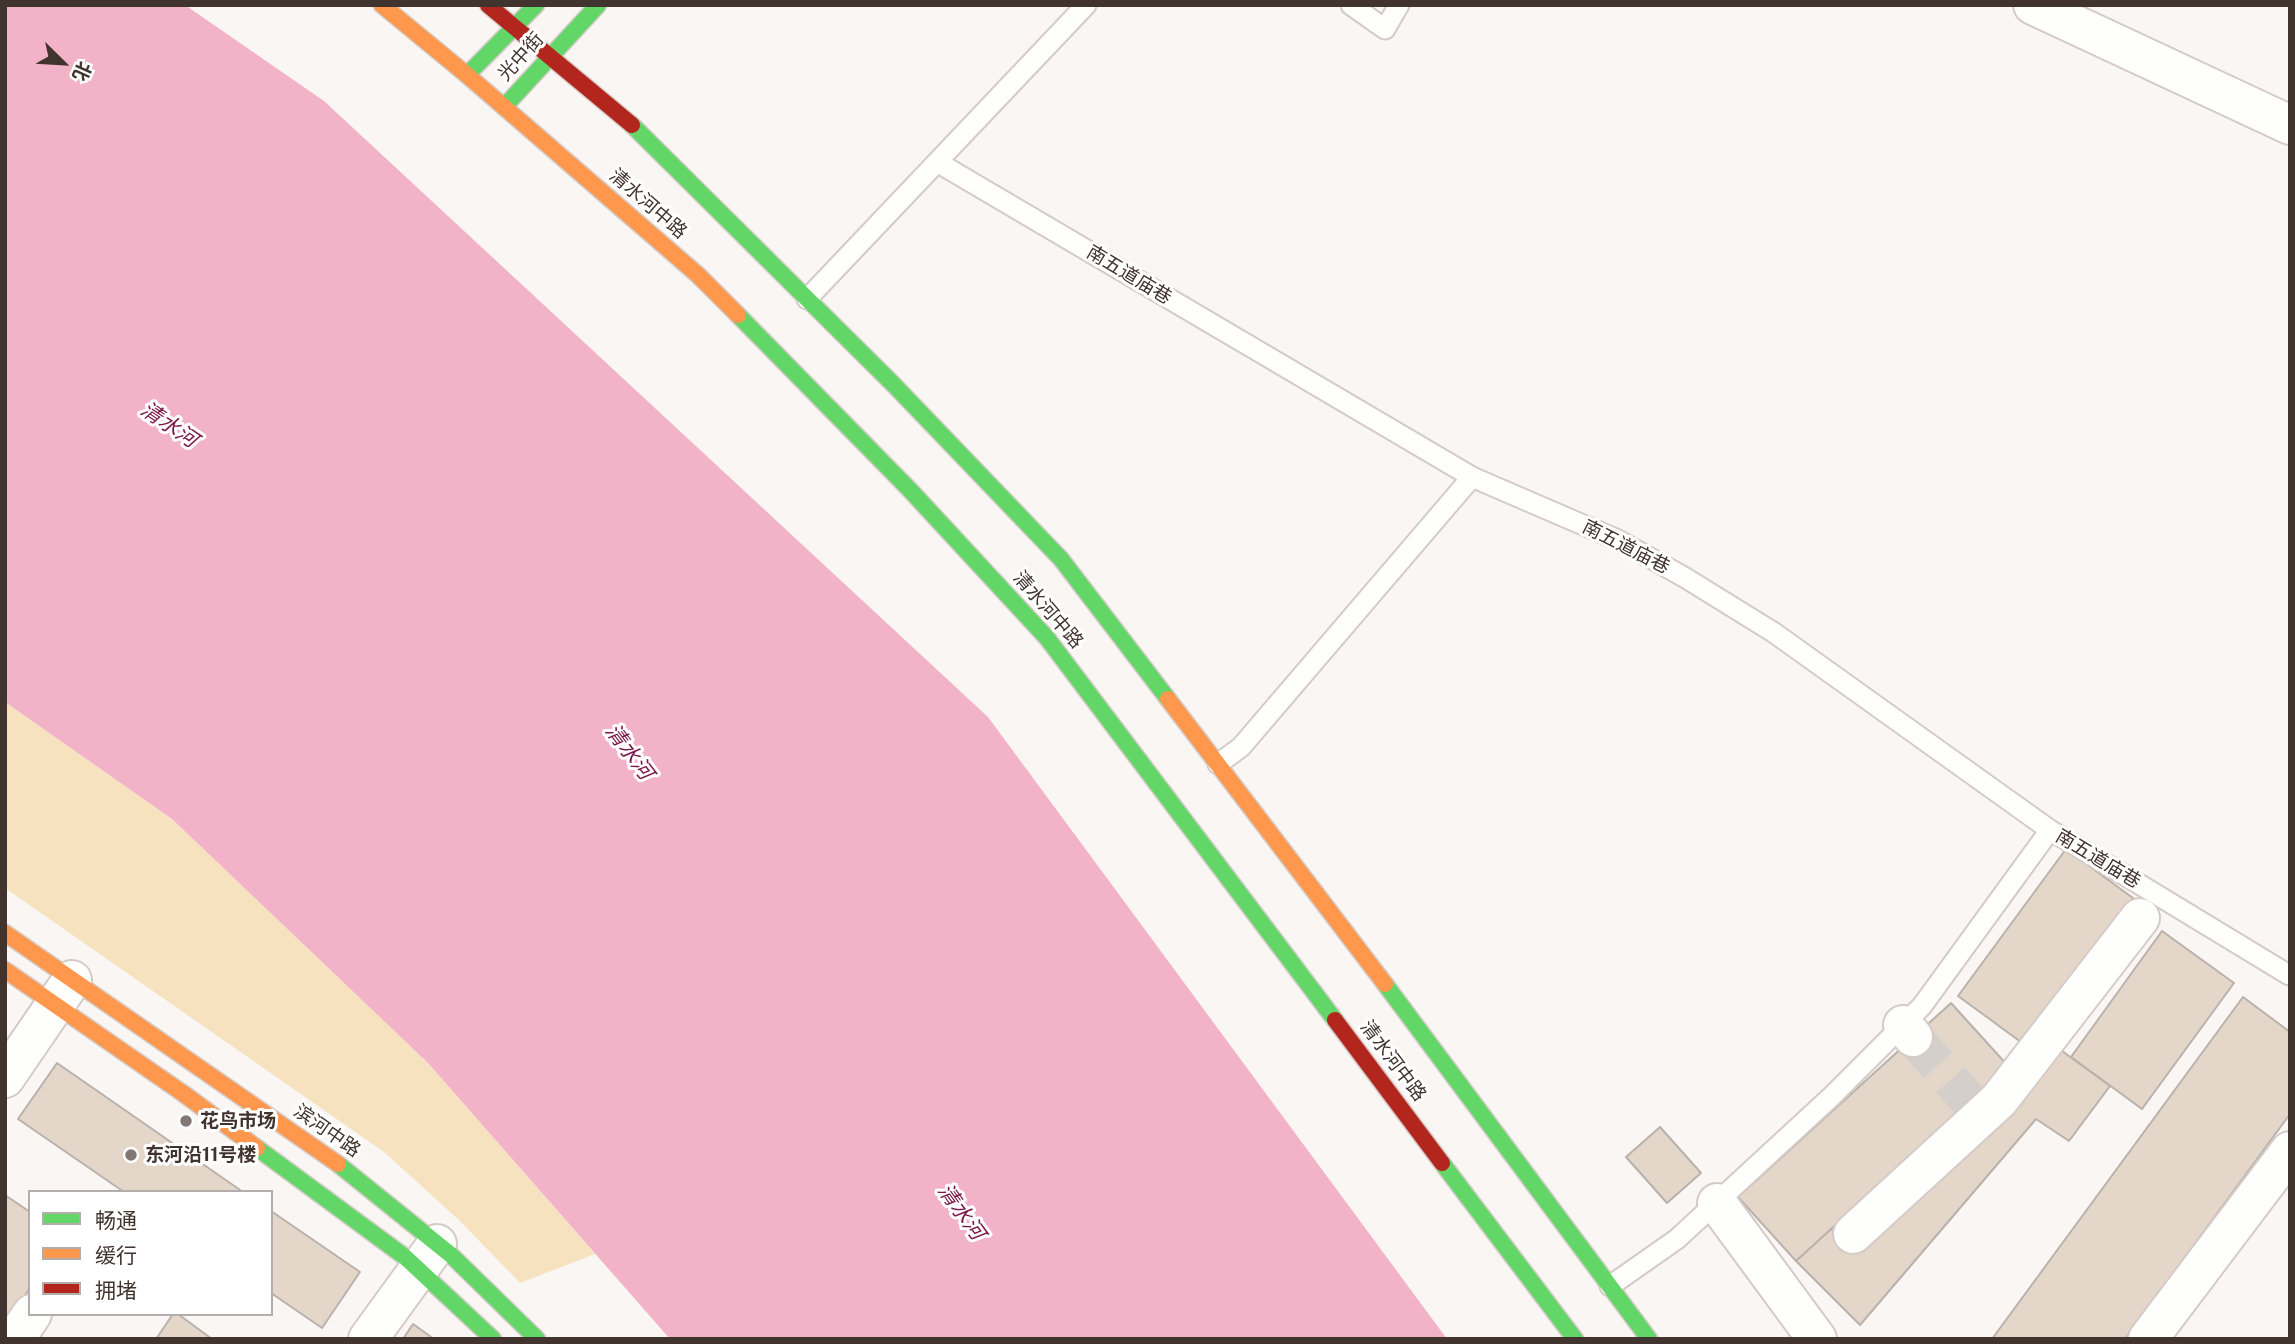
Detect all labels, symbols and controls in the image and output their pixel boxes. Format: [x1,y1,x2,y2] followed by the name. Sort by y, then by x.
[28,28,98,98] north arrow
[493,28,549,86] street label: 光中街
[68,58,96,85] text: 北
[605,164,691,244] street label: 清水河中路
[1082,241,1176,309] street label: 南五道庙巷
[136,397,202,453] water label: 清水河
[1579,515,1673,579] street label: 南五道庙巷
[1008,567,1088,653] street label: 清水河中路
[600,719,658,785] water label: 清水河
[2051,825,2145,893] street label: 南五道庙巷
[1355,1016,1431,1106] street label: 清水河中路
[289,1100,365,1162] street label: 滨河中路
[200,1110,276,1132] place label: 花鸟市场
[178,1113,194,1129] marker: 花鸟市场
[145,1144,256,1166] place label: 东河沿11号楼
[123,1147,139,1163] marker: 东河沿11号楼
[932,1179,990,1245] water label: 清水河
[28,1190,273,1316] legend
[95,1208,137,1233] text: 畅通
[95,1243,137,1268] text: 缓行
[95,1278,137,1303] text: 拥堵

